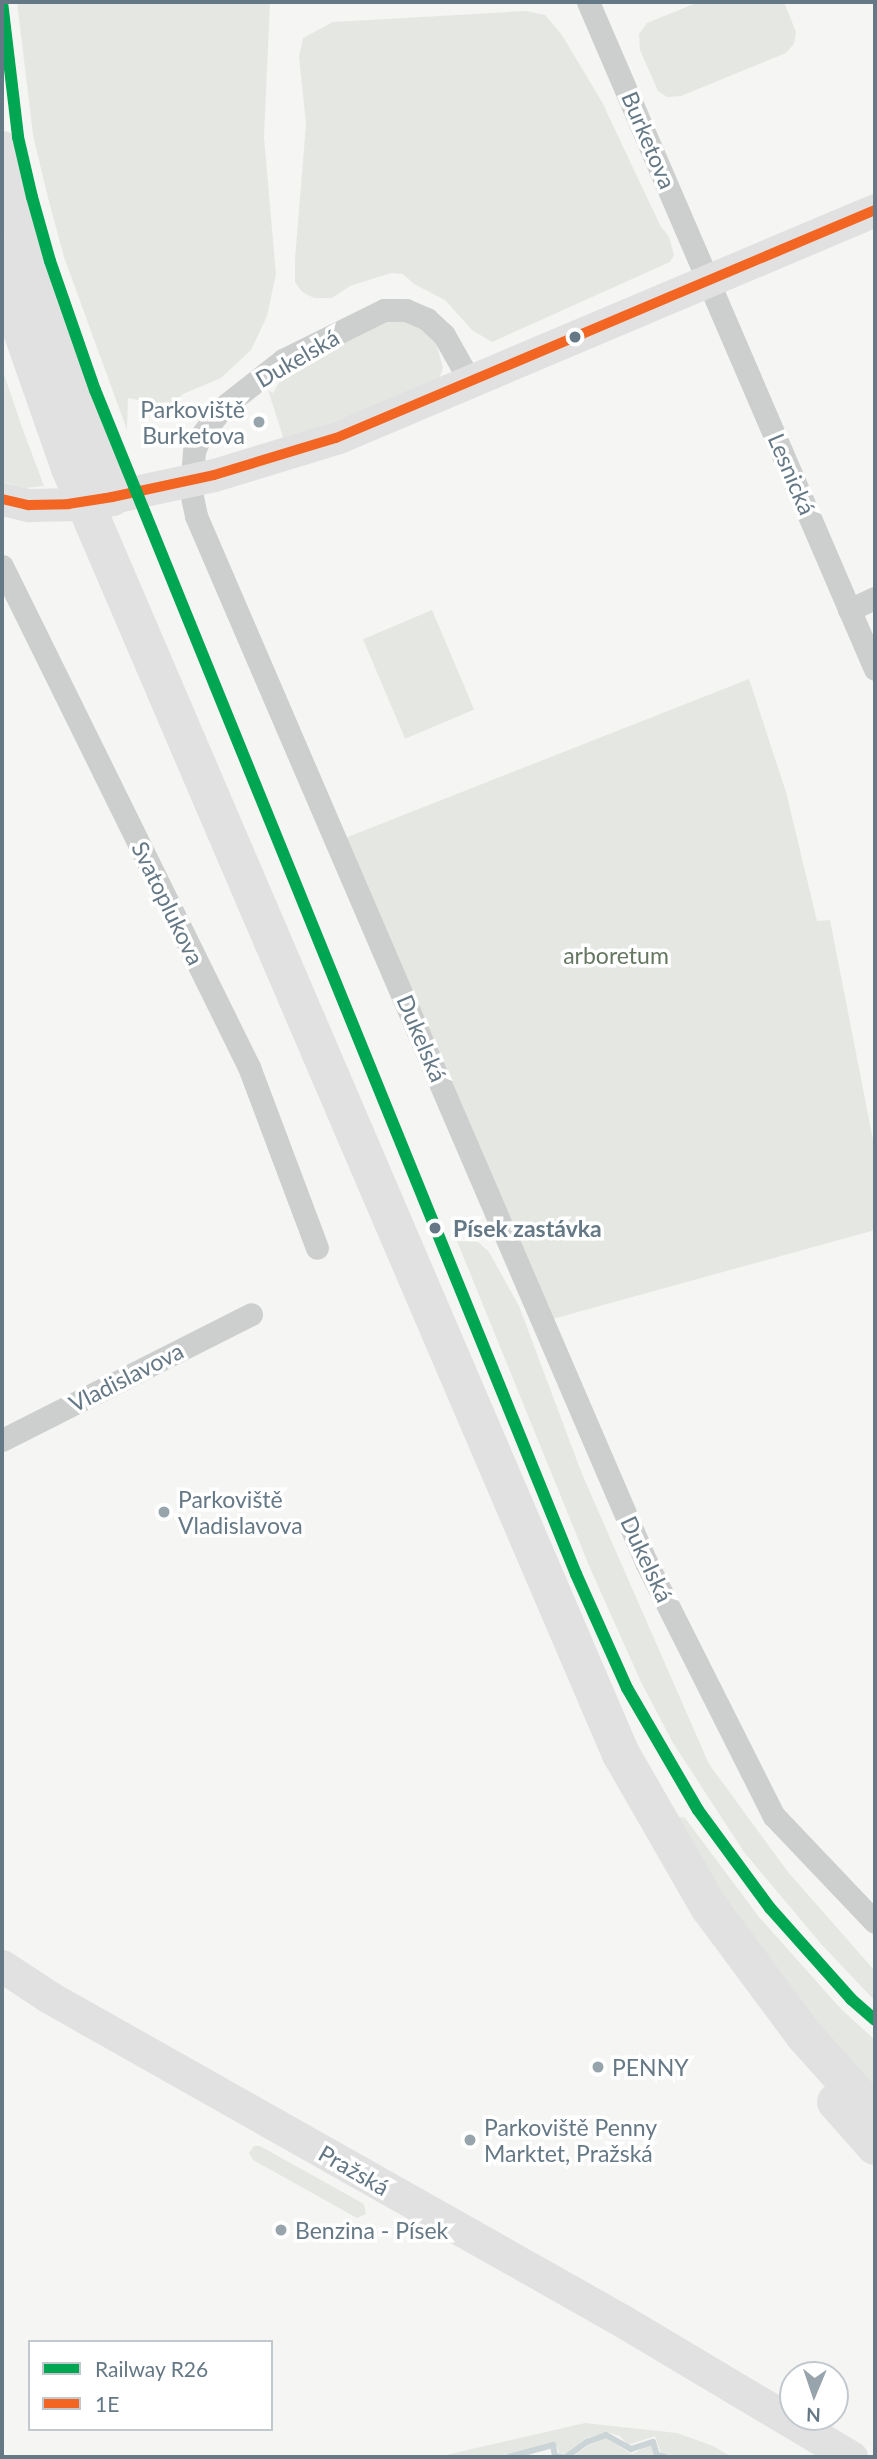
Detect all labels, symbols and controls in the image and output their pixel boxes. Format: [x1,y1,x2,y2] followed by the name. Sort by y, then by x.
[616,87,682,193] street label: Burketova
[250,323,344,393] street label: Dukelská
[568,330,582,344] unlabelled marker
[140,395,245,449] place label: Parkoviště Burketova
[251,414,267,430] marker: Parkoviště Burketova
[763,429,821,519] street label: Lesnická
[126,837,210,969] street label: Svatoplukova
[563,941,669,969] park label: arboretum
[391,990,453,1086] street label: Dukelská
[453,1214,602,1242] place label: Písek zastávka
[423,1216,447,1240] marker: Písek zastávka
[64,1336,188,1418] street label: Vladislavova
[178,1485,303,1539] place label: Parkoviště Vladislavova
[156,1504,172,1520] marker: Parkoviště Vladislavova
[615,1512,679,1606] street label: Dukelská
[612,2053,689,2081] place label: PENNY
[590,2059,606,2075] marker: PENNY
[484,2113,657,2167] place label: Parkoviště Penny Marktet, Pražská
[462,2132,478,2148] marker: Parkoviště Penny Marktet, Pražská
[314,2139,394,2201] street label: Pražská
[295,2216,448,2244] place label: Benzina - Písek
[273,2222,289,2238] marker: Benzina - Písek
[28,2340,273,2431] legend
[95,2356,208,2381] text: Railway R26
[779,2361,849,2431] north arrow
[95,2391,119,2416] text: 1E
[806,2404,821,2427] text: N

